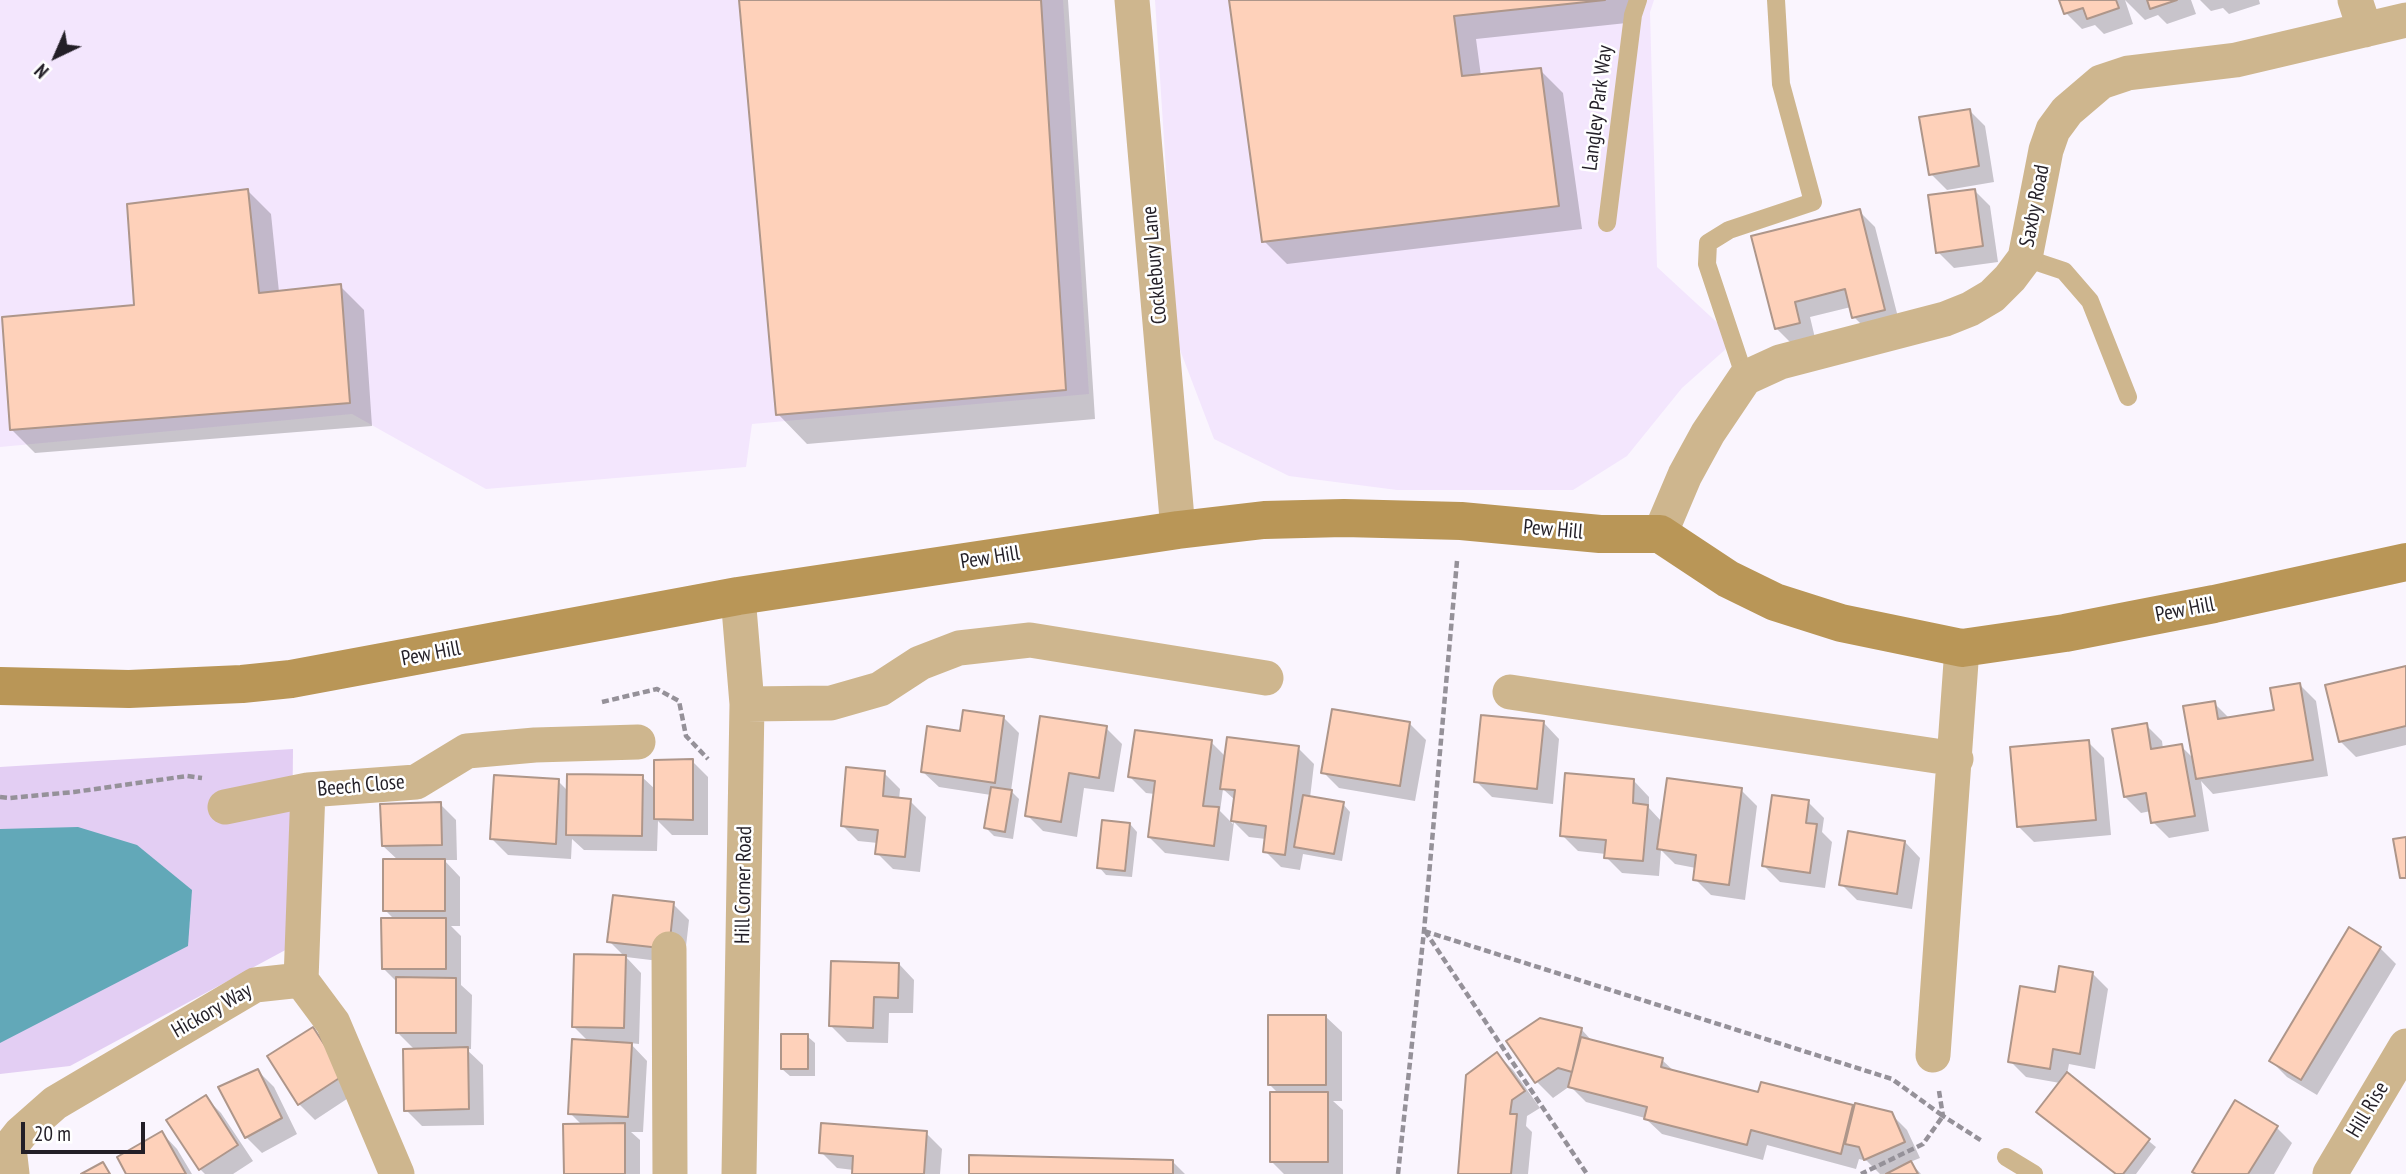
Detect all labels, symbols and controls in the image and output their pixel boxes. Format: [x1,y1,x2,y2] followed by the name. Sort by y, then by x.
[21,21,91,91] north arrow
[1578,44,1618,172] street label: Langley Park Way
[29,59,53,83] text: N
[2015,163,2055,249] street label: Saxby Road
[1137,205,1173,325] street label: Cocklebury Lane
[1522,515,1584,545] street label: Pew Hill
[958,541,1022,575] street label: Pew Hill
[2153,592,2217,628] street label: Pew Hill
[399,636,463,672] street label: Pew Hill
[316,770,406,802] street label: Beech Close
[730,826,758,944] street label: Hill Corner Road
[168,978,256,1044] street label: Hickory Way
[2342,1078,2394,1142] street label: Hill Rise
[24,1108,149,1152] scale bar
[34,1120,71,1147] text: 20 m

